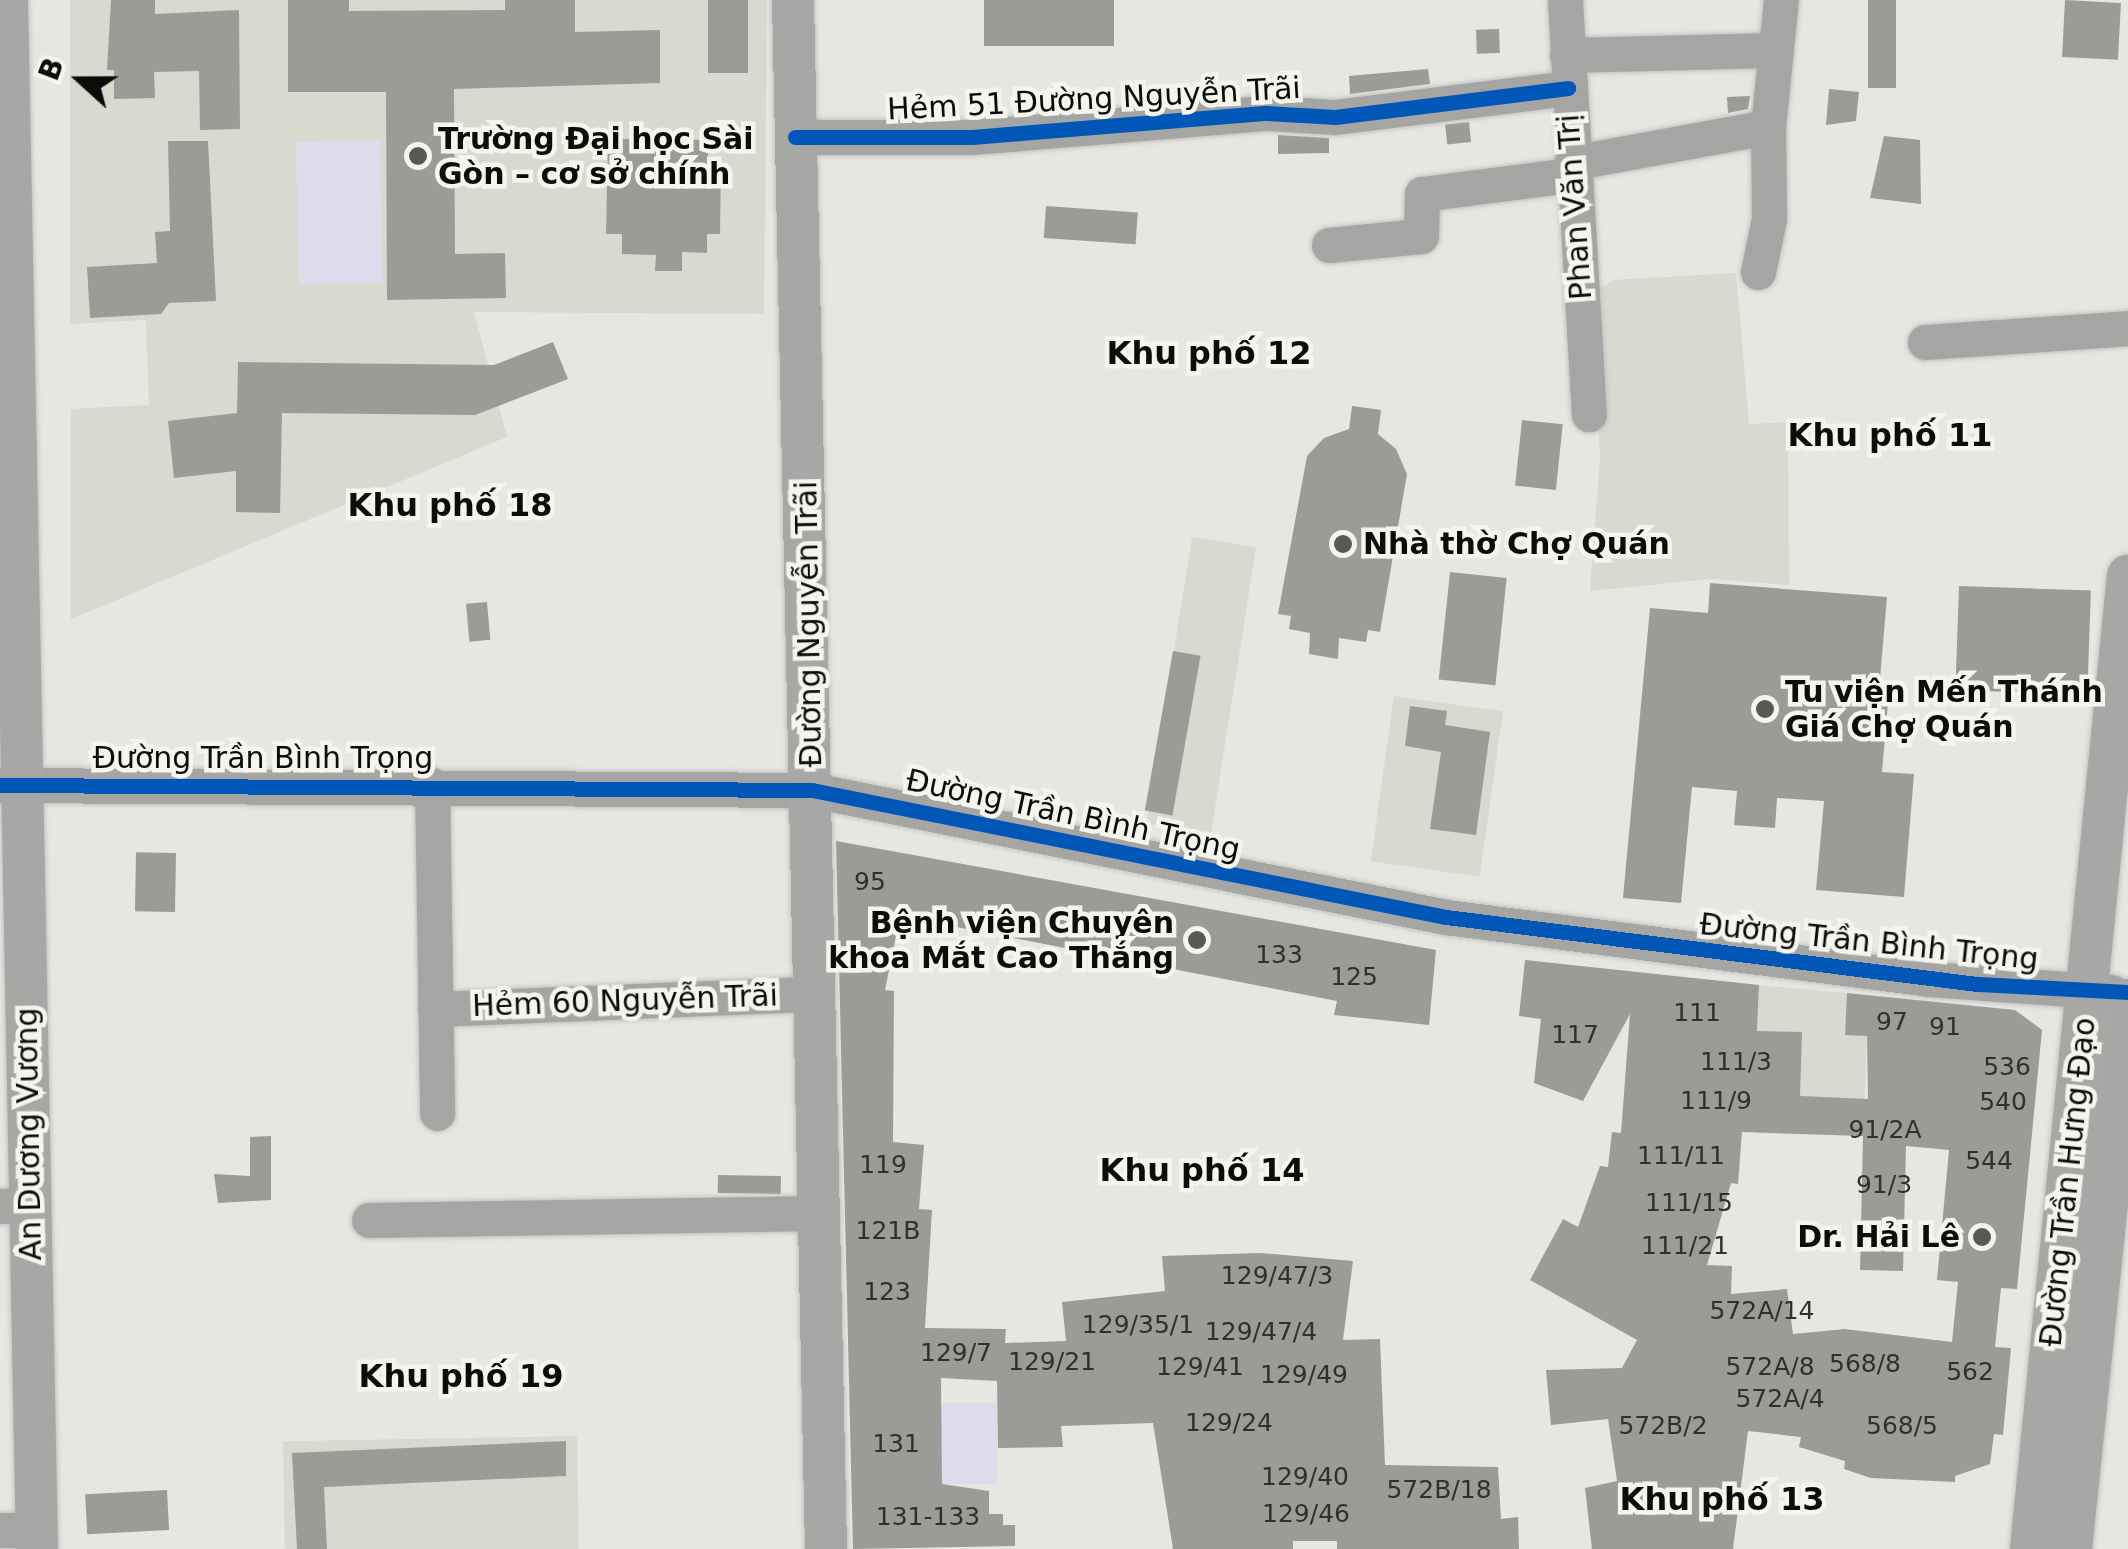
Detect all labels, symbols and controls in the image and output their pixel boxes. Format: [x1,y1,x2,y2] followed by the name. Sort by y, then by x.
[30,30,130,130] north arrow
[32,53,71,85] text: B
[886,70,1302,128] street label: Hẻm 51 Đường Nguyễn Trãi
[1551,113,1599,301] street label: Phan Văn Trị
[438,121,754,192] place label: Trường Đại học Sài Gòn – cơ sở chính
[407,145,429,167] marker: Trường Đại học Sài Gòn – cơ sở chính
[1107,334,1311,372] district label: Khu phố 12
[1788,416,1992,454] district label: Khu phố 11
[789,480,829,768] street label: Đường Nguyễn Trãi
[348,486,552,524] district label: Khu phố 18
[1363,526,1670,562] place label: Nhà thờ Chợ Quán
[1332,533,1354,555] marker: Nhà thờ Chợ Quán
[1785,674,2103,744] place label: Tu viện Mến Thánh Giá Chợ Quán
[1754,698,1776,720] marker: Tu viện Mến Thánh Giá Chợ Quán
[93,740,433,776] street label: Đường Trần Bình Trọng
[903,762,1243,868] street label: Đường Trần Bình Trọng
[854,867,886,897] house number: 95
[828,905,1174,976] place label: Bệnh viện Chuyên khoa Mắt Cao Thắng
[1698,906,2040,978] street label: Đường Trần Bình Trọng
[1184,927,1210,953] marker: Bệnh viện Chuyên khoa Mắt Cao Thắng
[1255,940,1303,970] house number: 133
[1330,962,1378,992] house number: 125
[472,978,778,1024] street label: Hẻm 60 Nguyễn Trãi
[1673,998,1721,1028] house number: 111
[9,1007,49,1261] street label: An Dương Vương
[1876,1007,1908,1037] house number: 97
[1929,1012,1961,1042] house number: 91
[2033,1016,2103,1348] street label: Đường Trần Hưng Đạo
[1551,1020,1599,1050] house number: 117
[1700,1047,1772,1077] house number: 111/3
[1983,1052,2031,1082] house number: 536
[1680,1086,1752,1116] house number: 111/9
[1979,1087,2027,1117] house number: 540
[1848,1115,1922,1145] house number: 91/2A
[1637,1141,1725,1171] house number: 111/11
[1965,1146,2013,1176] house number: 544
[859,1150,907,1180] house number: 119
[1100,1151,1304,1189] district label: Khu phố 14
[1856,1170,1912,1200] house number: 91/3
[1645,1188,1733,1218] house number: 111/15
[856,1216,920,1246] house number: 121B
[1797,1219,1960,1255] place label: Dr. Hải Lê
[1969,1224,1995,1250] marker: Dr. Hải Lê
[1641,1231,1729,1261] house number: 111/21
[1221,1261,1333,1291] house number: 129/47/3
[863,1277,911,1307] house number: 123
[1709,1296,1815,1326] house number: 572A/14
[1082,1310,1194,1340] house number: 129/35/1
[1205,1317,1317,1347] house number: 129/47/4
[920,1338,992,1368] house number: 129/7
[1008,1347,1096,1377] house number: 129/21
[1829,1349,1901,1379] house number: 568/8
[1156,1352,1244,1382] house number: 129/41
[1725,1352,1815,1382] house number: 572A/8
[359,1357,563,1395] district label: Khu phố 19
[1946,1357,1994,1387] house number: 562
[1260,1360,1348,1390] house number: 129/49
[1735,1384,1825,1414] house number: 572A/4
[1185,1408,1273,1438] house number: 129/24
[1618,1411,1708,1441] house number: 572B/2
[1866,1411,1938,1441] house number: 568/5
[872,1429,920,1459] house number: 131
[1261,1462,1349,1492] house number: 129/40
[1386,1475,1492,1505] house number: 572B/18
[1620,1480,1824,1518] district label: Khu phố 13
[1262,1499,1350,1529] house number: 129/46
[876,1502,980,1532] house number: 131-133

